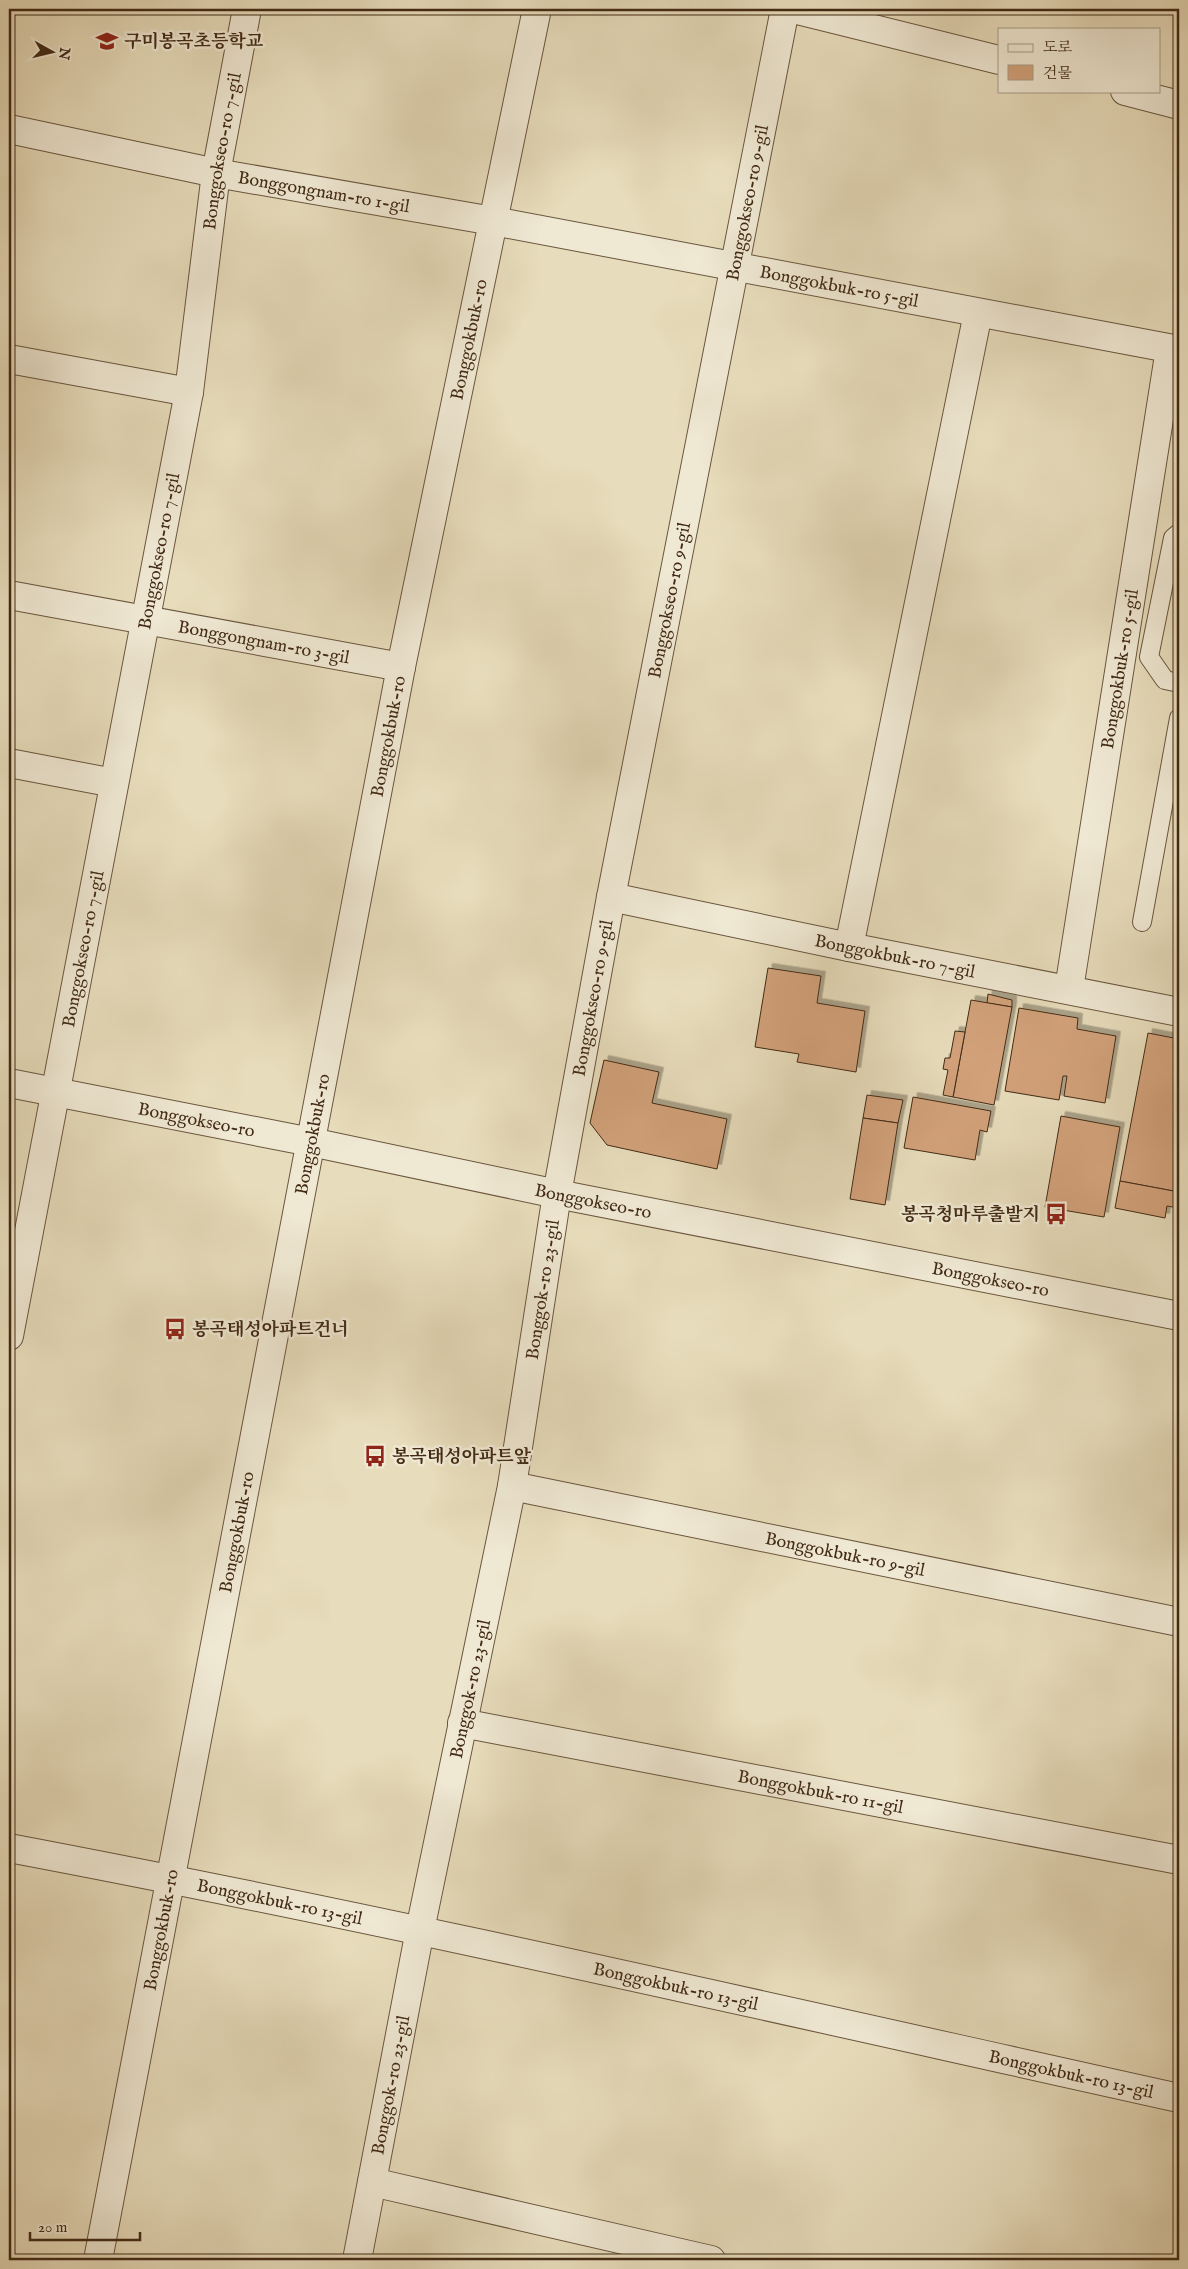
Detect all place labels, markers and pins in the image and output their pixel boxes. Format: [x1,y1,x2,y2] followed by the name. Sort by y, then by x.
[94,28,120,54] school or university icon: 구미봉곡초등학교
[124,31,264,54] place label: 구미봉곡초등학교
[1043,1201,1069,1227] bus stop icon: 봉곡청마루출발지
[901,1204,1040,1227] place label: 봉곡청마루출발지
[162,1316,188,1342] bus stop icon: 봉곡태성아파트건너
[192,1319,349,1342] place label: 봉곡태성아파트건너
[362,1443,388,1469] bus stop icon: 봉곡태성아파트앞
[392,1446,532,1469] place label: 봉곡태성아파트앞

